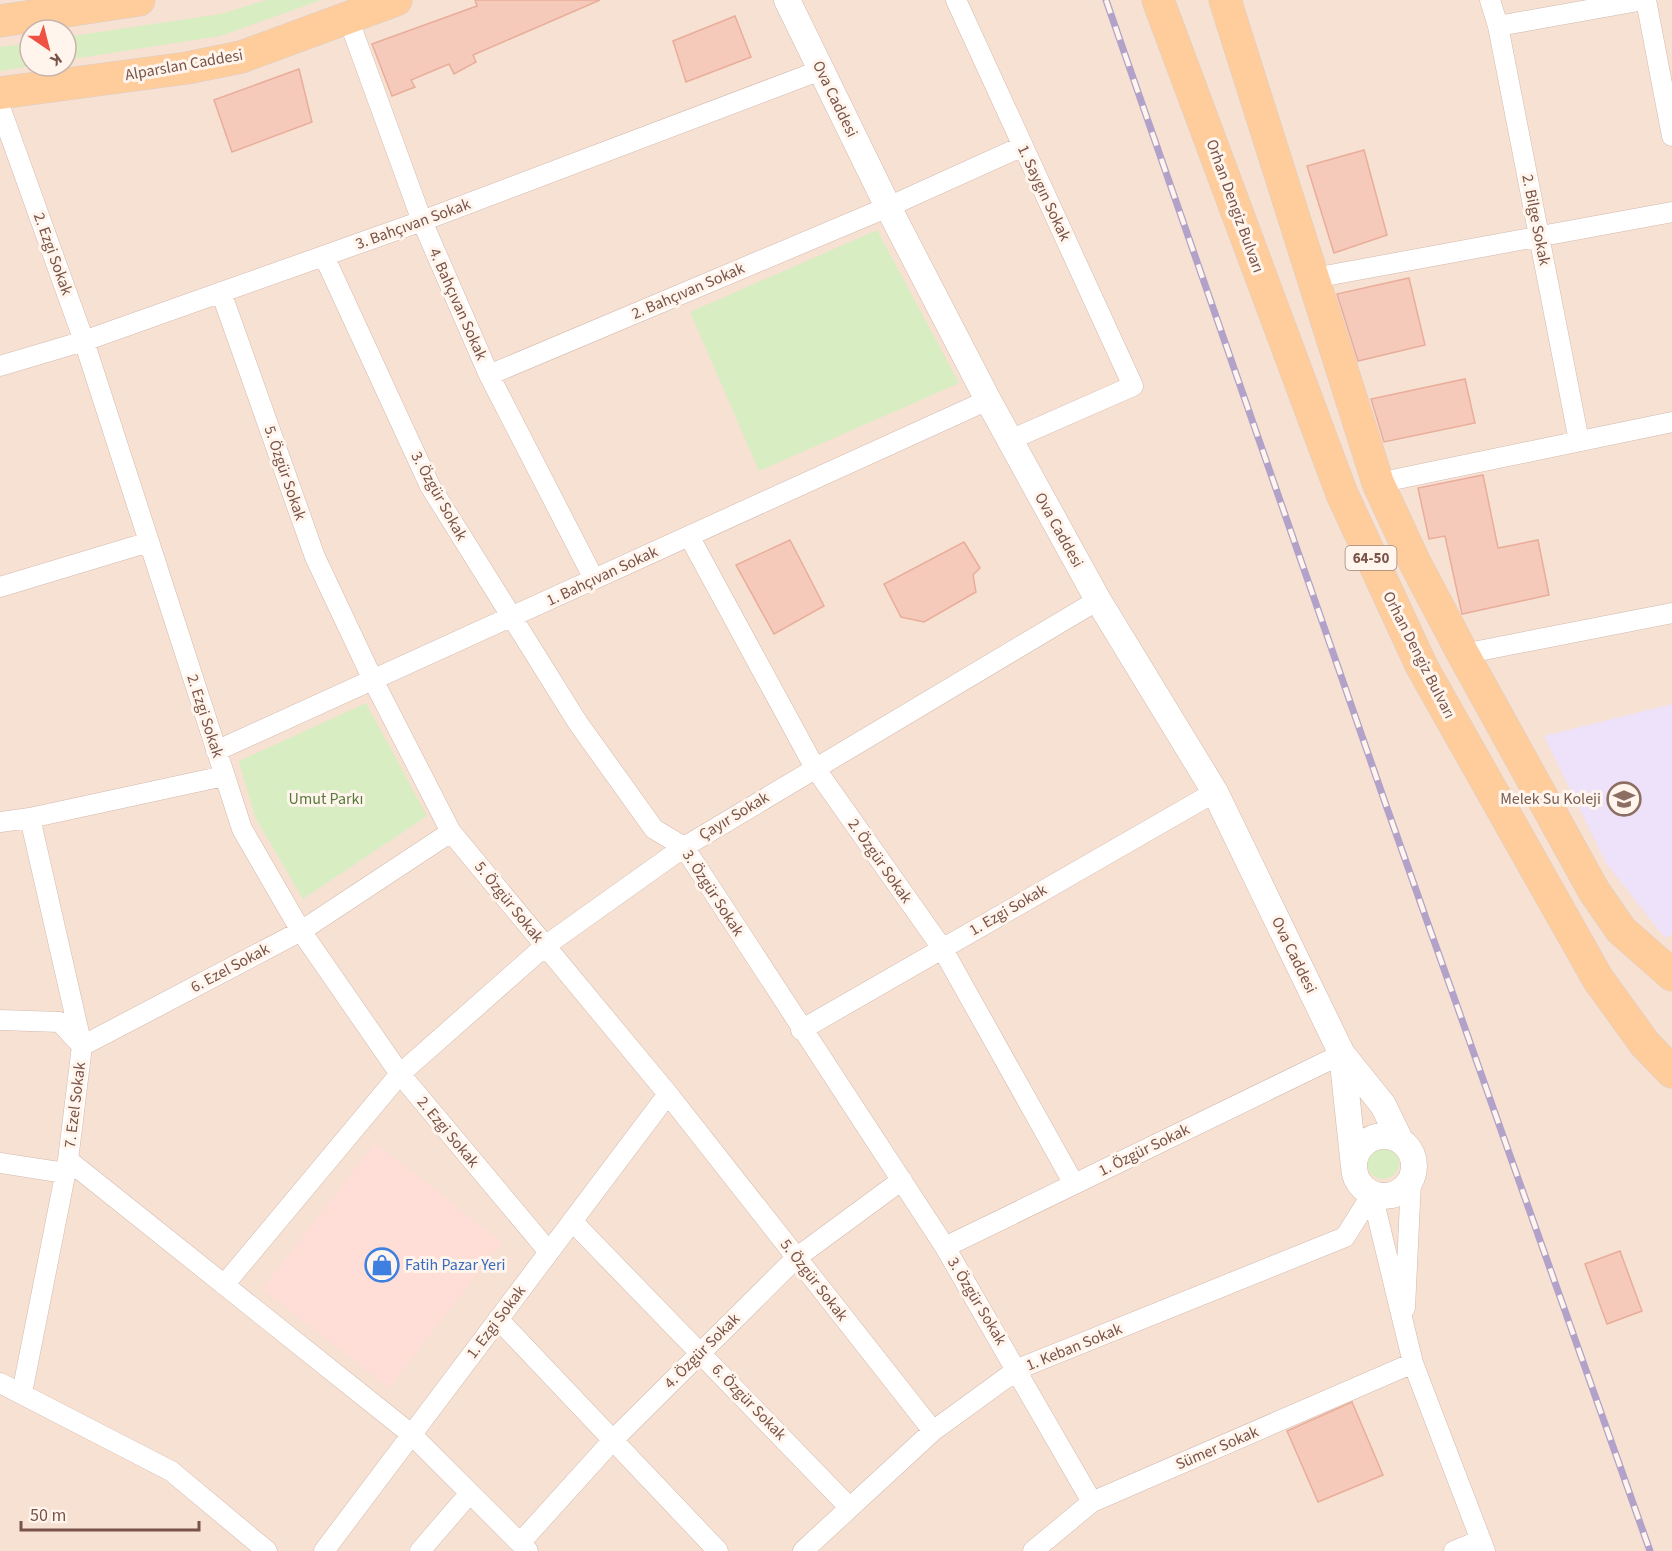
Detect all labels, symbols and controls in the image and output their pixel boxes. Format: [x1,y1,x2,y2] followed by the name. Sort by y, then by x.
[18,18,78,78] north arrow
[123,44,245,86] street label: Alparslan Caddesi
[46,48,66,71] text: K
[807,57,863,141] street label: Ova Caddesi
[1201,136,1269,276] street label: Orhan Dengiz Bulvarı
[1012,141,1076,245] street label: 1. Saygın Sokak
[1516,172,1556,268] street label: 2. Bilge Sokak
[353,193,474,255] street label: 3. Bahçıvan Sokak
[28,210,78,298] street label: 2. Ezgi Sokak
[423,244,493,364] street label: 4. Bahçıvan Sokak
[628,257,748,325] street label: 2. Bahçıvan Sokak
[259,423,312,523] street label: 5. Özgür Sokak
[405,447,473,545] street label: 3. Özgür Sokak
[1029,489,1089,571] street label: Ova Caddesi
[543,540,661,611] street label: 1. Bahçıvan Sokak
[1346,546,1396,570] road number: 64-50
[1377,587,1461,723] street label: Orhan Dengiz Bulvarı
[181,671,229,761] street label: 2. Ezgi Sokak
[1606,781,1642,817] school or university icon: Melek Su Koleji
[695,786,773,846] street label: Çayır Sokak
[289,788,363,810] park label: Umut Parkı
[1500,788,1601,810] place label: Melek Su Koleji
[843,814,917,908] street label: 2. Özgür Sokak
[677,846,749,940] street label: 3. Özgür Sokak
[469,857,549,947] street label: 5. Özgür Sokak
[965,879,1051,941] street label: 1. Ezgi Sokak
[1266,913,1322,997] street label: Ova Caddesi
[187,938,273,998] street label: 6. Ezel Sokak
[59,1061,91,1149] street label: 7. Ezel Sokak
[412,1092,484,1172] street label: 2. Ezgi Sokak
[1095,1118,1193,1182] street label: 1. Özgür Sokak
[775,1234,853,1326] street label: 5. Özgür Sokak
[364,1247,400,1283] shop icon: Fatih Pazar Yeri
[942,1253,1012,1349] street label: 3. Özgür Sokak
[405,1254,506,1276] place label: Fatih Pazar Yeri
[461,1281,531,1363] street label: 1. Ezgi Sokak
[659,1308,745,1394] street label: 4. Özgür Sokak
[1023,1318,1125,1376] street label: 1. Keban Sokak
[707,1359,791,1445] street label: 6. Özgür Sokak
[1172,1421,1262,1475] street label: Sümer Sokak
[21,1494,200,1532] scale bar
[30,1503,66,1528] text: 50 m

